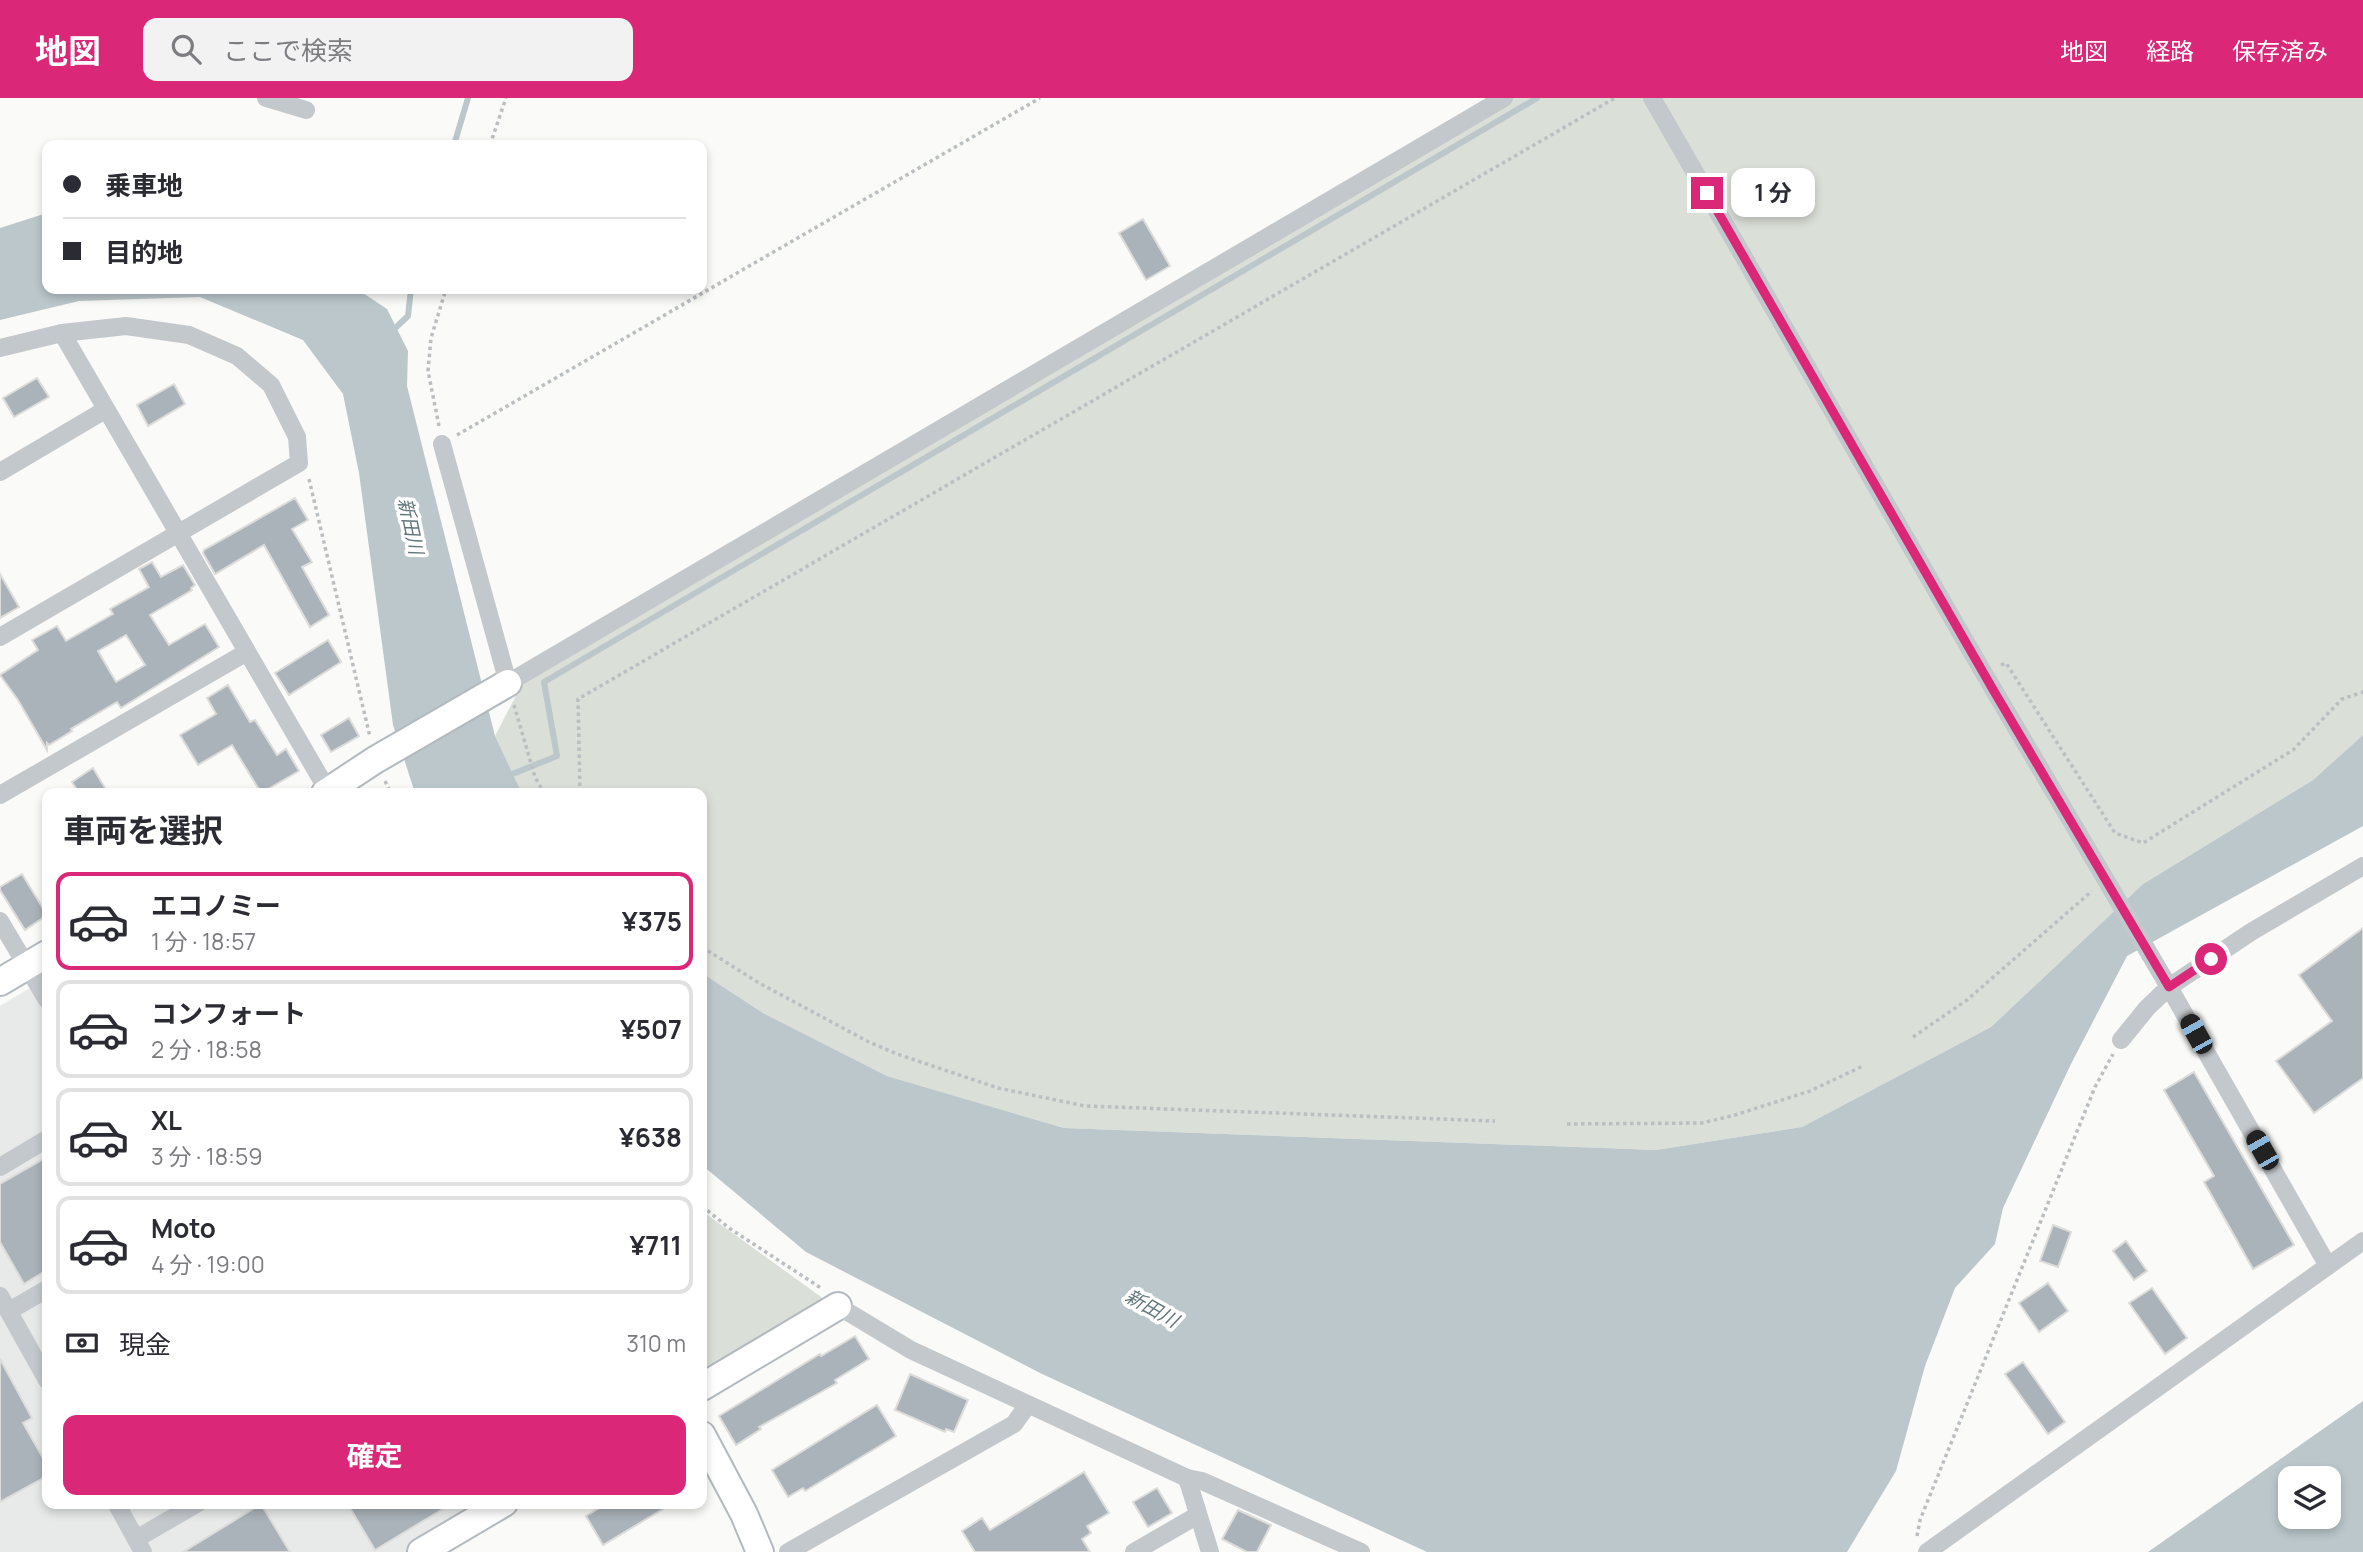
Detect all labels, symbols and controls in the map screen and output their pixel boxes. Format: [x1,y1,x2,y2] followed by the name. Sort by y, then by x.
[143,18,633,81] search box
[35,28,101,73] text: 地図
[167,30,205,68] icon: search
[223,32,353,68] text: ここで検索
[2060,34,2108,67] text: 地図
[2146,34,2194,67] text: 経路
[2232,34,2328,67] text: 保存済み
[105,167,183,203] text: 乗車地
[1732,168,1816,217] callout: 1 分
[1754,176,1792,208] text: 1 分
[1691,177,1723,209] route end
[105,234,183,270] text: 目的地
[392,495,430,559] water label: 新田川
[63,808,223,852] text: 車両を選択
[151,887,281,923] text: エコノミー
[67,890,130,953] icon: car
[622,903,682,939] text: ¥375
[151,925,256,957] text: 1 分 · 18:57
[2195,943,2227,975] route start
[151,995,306,1031] text: コンフォート
[67,998,130,1061] icon: car
[620,1011,682,1047] text: ¥507
[2177,1011,2216,1057] car
[151,1033,262,1065] text: 2 分 · 18:58
[151,1102,182,1138] text: XL
[67,1106,130,1169] icon: car
[619,1119,682,1155] text: ¥638
[2243,1127,2282,1173] car
[151,1140,262,1172] text: 3 分 · 18:59
[151,1210,216,1246] text: Moto
[67,1214,130,1277] icon: car
[629,1227,682,1263] text: ¥711
[151,1248,265,1280] text: 4 分 · 19:00
[1121,1283,1185,1334] water label: 新田川
[63,1324,101,1362] icon: cash
[119,1326,171,1362] text: 現金
[626,1327,686,1359] text: 310 m
[63,1415,686,1495] button: 確定
[2278,1466,2341,1529] map controls
[2278,1466,2341,1529] button: layers

